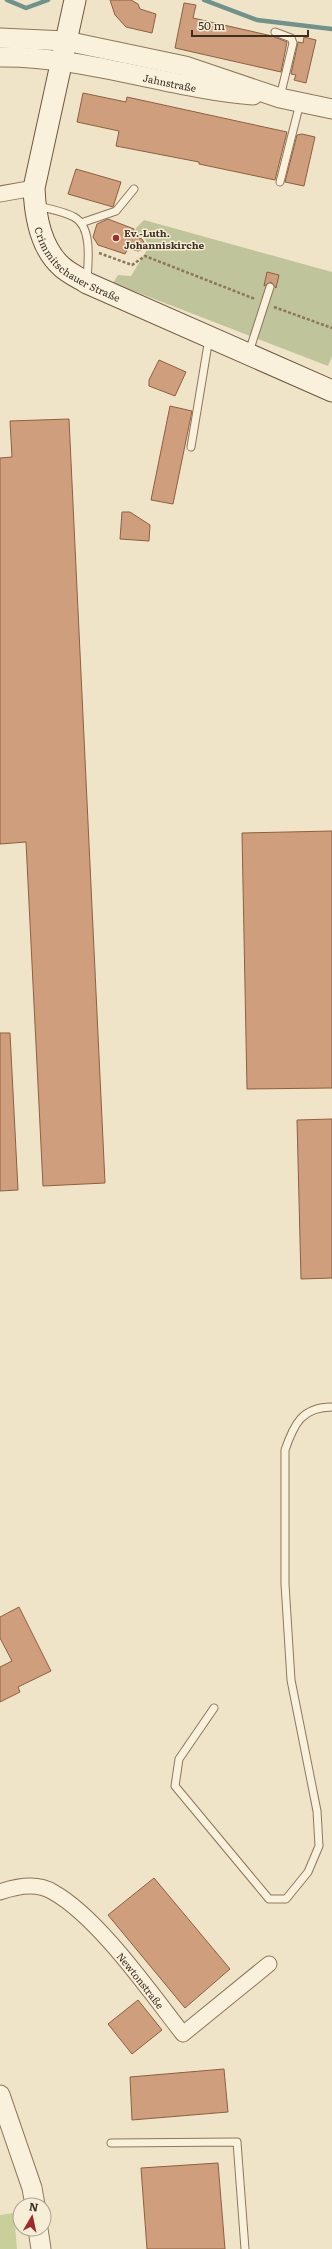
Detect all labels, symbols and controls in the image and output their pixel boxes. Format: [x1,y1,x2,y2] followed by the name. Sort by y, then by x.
[192,12,308,38] scale bar
[198,16,225,34] text: 50 m
[142,69,198,95] street label: Jahnstraße
[32,225,123,304] street label: Crimmitschauer Straße
[124,225,205,252] place label: Ev.-Luth. Johanniskirche
[111,233,121,243] marker: Ev.-Luth. Johanniskirche
[114,1948,168,2012] street label: Newtonstraße
[12,2197,52,2237] north arrow
[28,2198,40,2215] text: N

